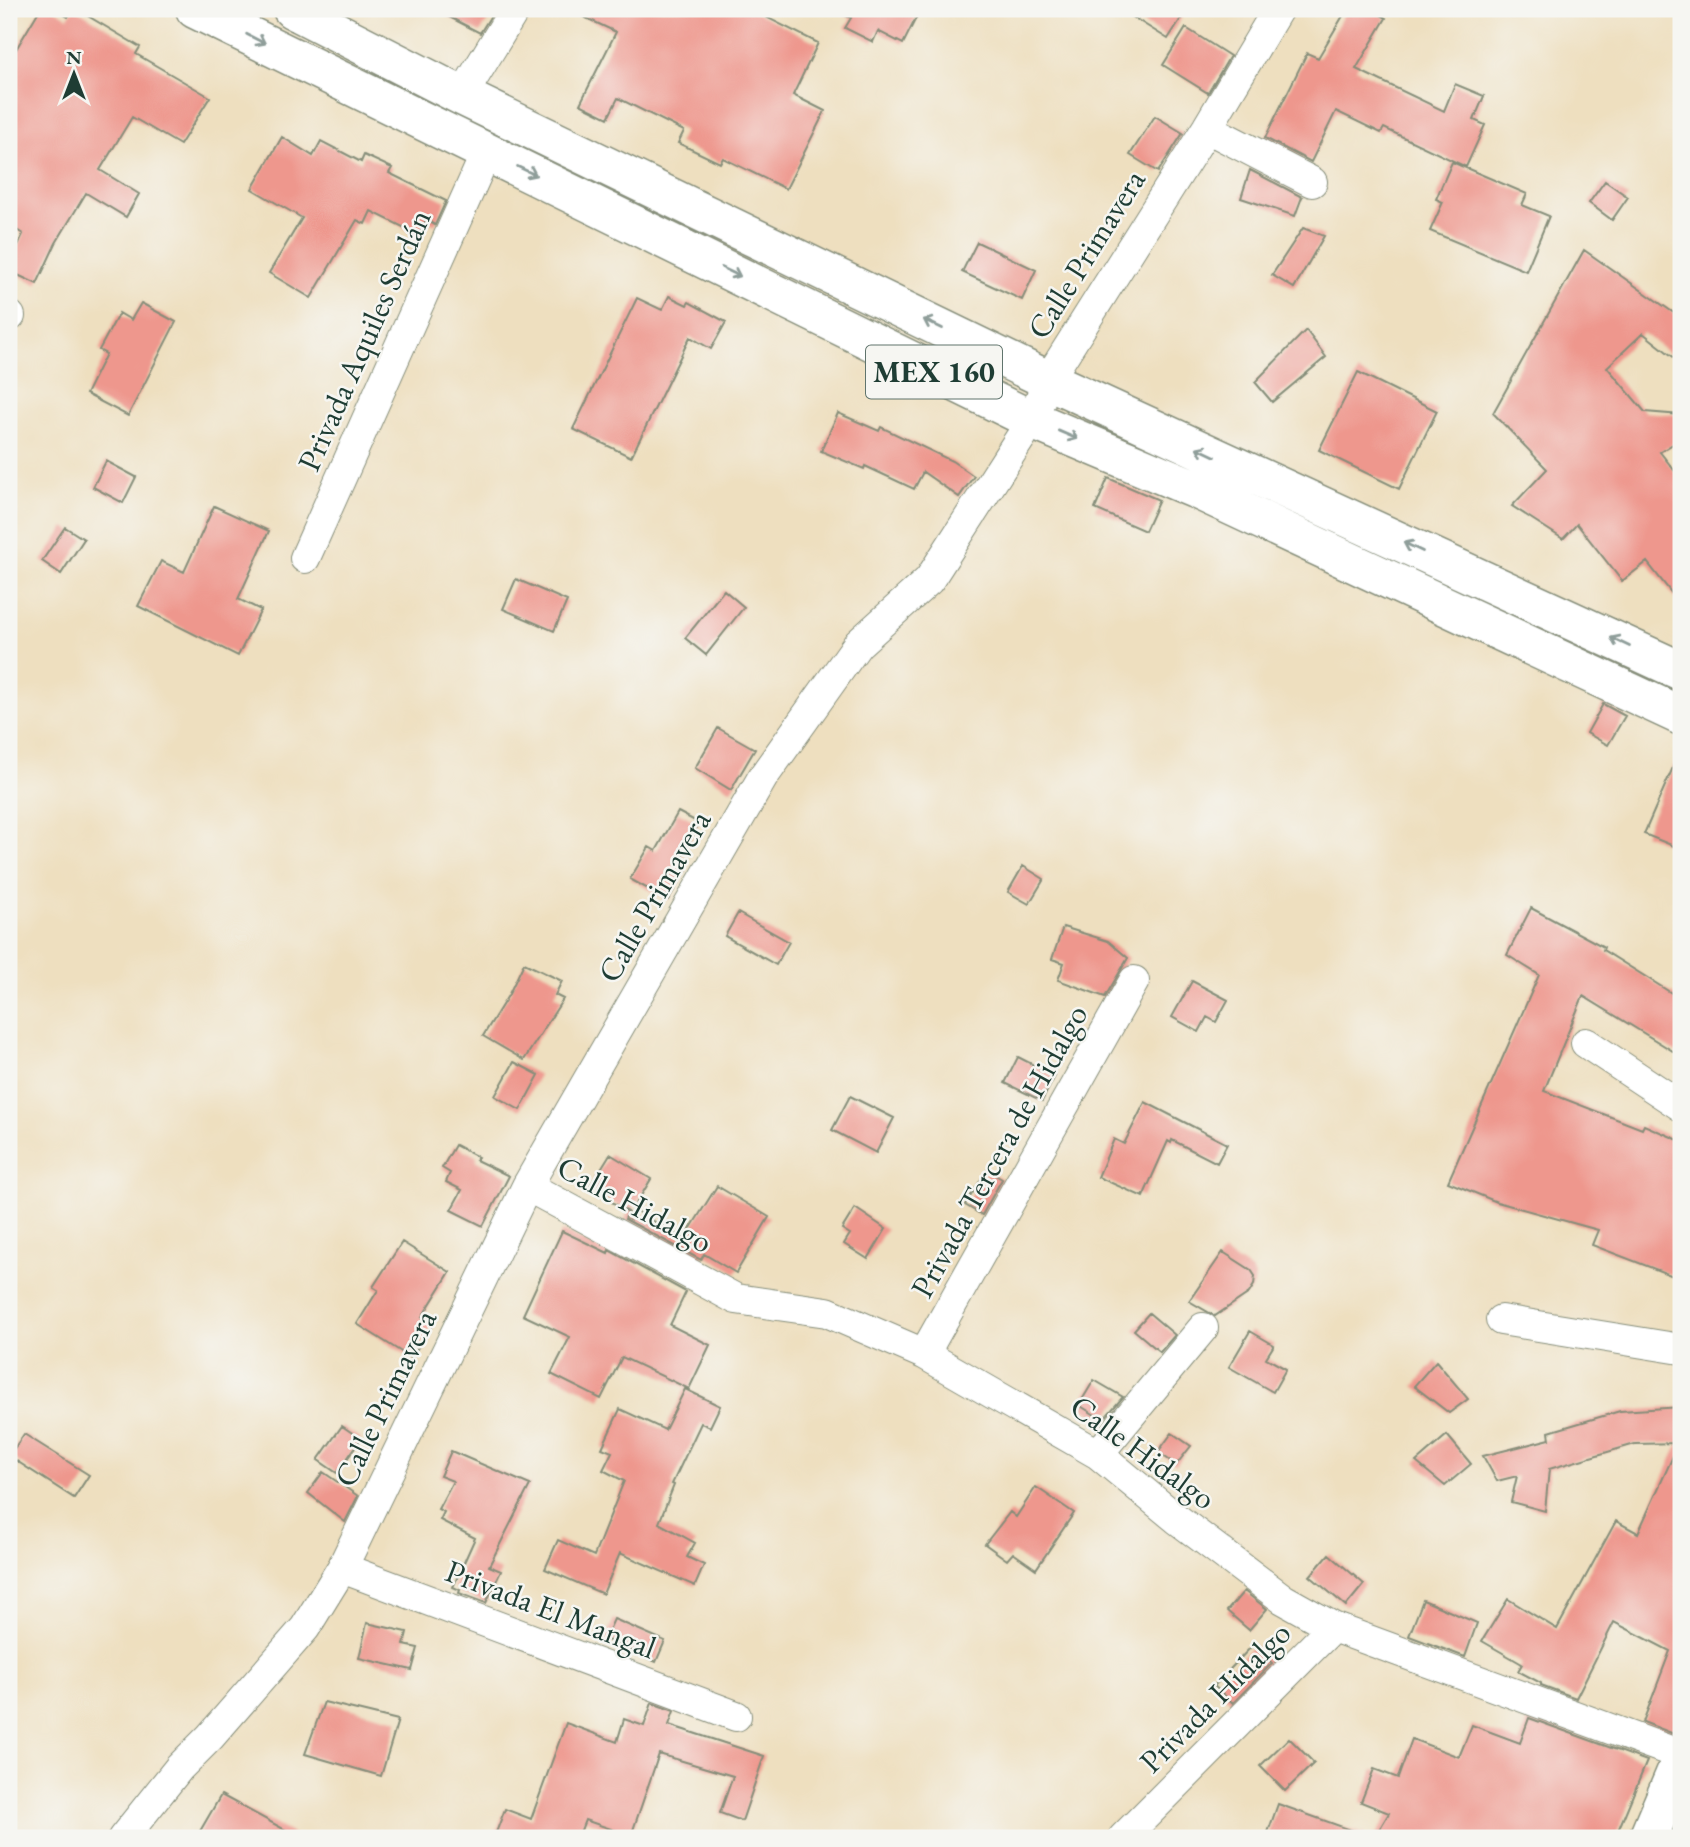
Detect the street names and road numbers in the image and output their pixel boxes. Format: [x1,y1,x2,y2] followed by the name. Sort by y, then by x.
[1017,161,1155,347] street label: Calle Primavera
[287,202,441,477] street label: Privada Aquiles Serdán
[866,346,1002,398] road number: MEX 160
[588,802,720,990] street label: Calle Primavera
[901,997,1097,1305] street label: Privada Tercera de Hidalgo
[550,1146,720,1262] street label: Calle Hidalgo
[324,1302,446,1494] street label: Calle Primavera
[1062,1385,1224,1519] street label: Calle Hidalgo
[440,1550,663,1669] street label: Privada El Mangal
[1130,1612,1300,1782] street label: Privada Hidalgo

